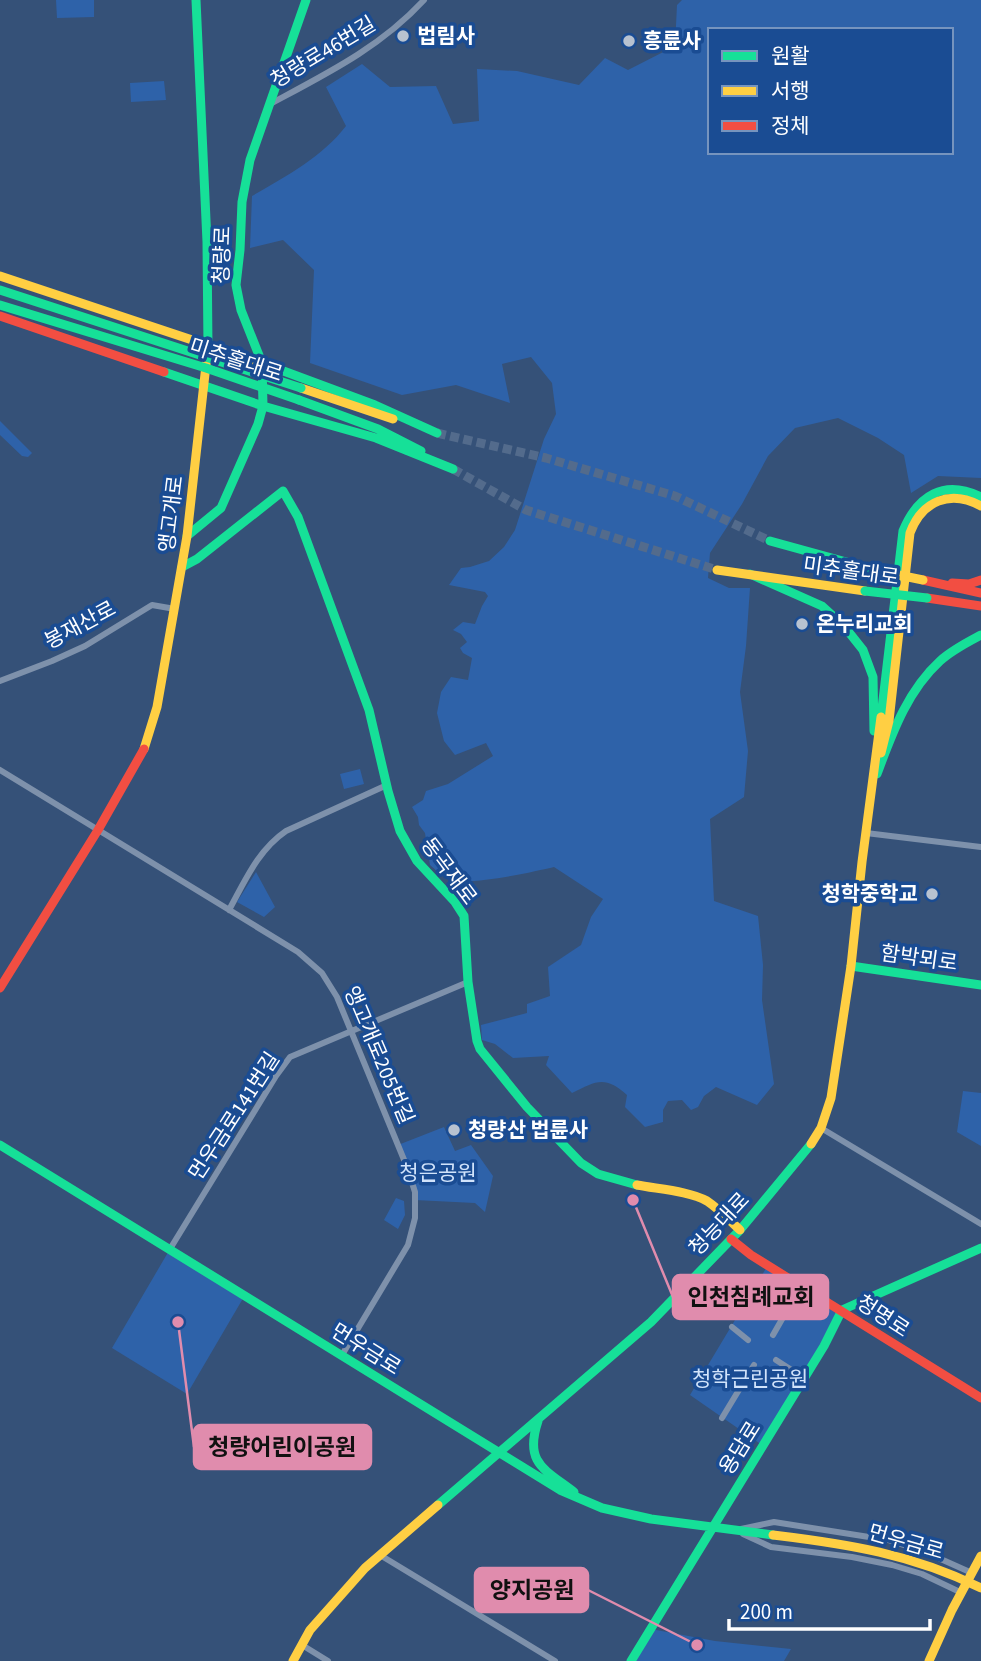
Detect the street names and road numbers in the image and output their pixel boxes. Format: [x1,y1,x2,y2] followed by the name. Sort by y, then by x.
[265,9,381,95] street label: 청량로46번길
[206,226,238,284] street label: 청량로
[185,331,287,389] street label: 미추홀대로
[151,474,191,554] street label: 앵고개로
[801,549,901,593] street label: 미추홀대로
[39,594,121,656] street label: 봉재산로
[414,831,484,911] street label: 동곡재로
[879,938,959,978] street label: 함박뫼로
[336,981,422,1129] street label: 앵고개로205번길
[181,1046,287,1186] street label: 먼우금로141번길
[682,1186,756,1262] street label: 청능대로
[851,1288,915,1344] street label: 청명로
[325,1316,407,1382] street label: 먼우금로
[712,1415,768,1481] street label: 용담로
[865,1517,947,1567] street label: 먼우금로

